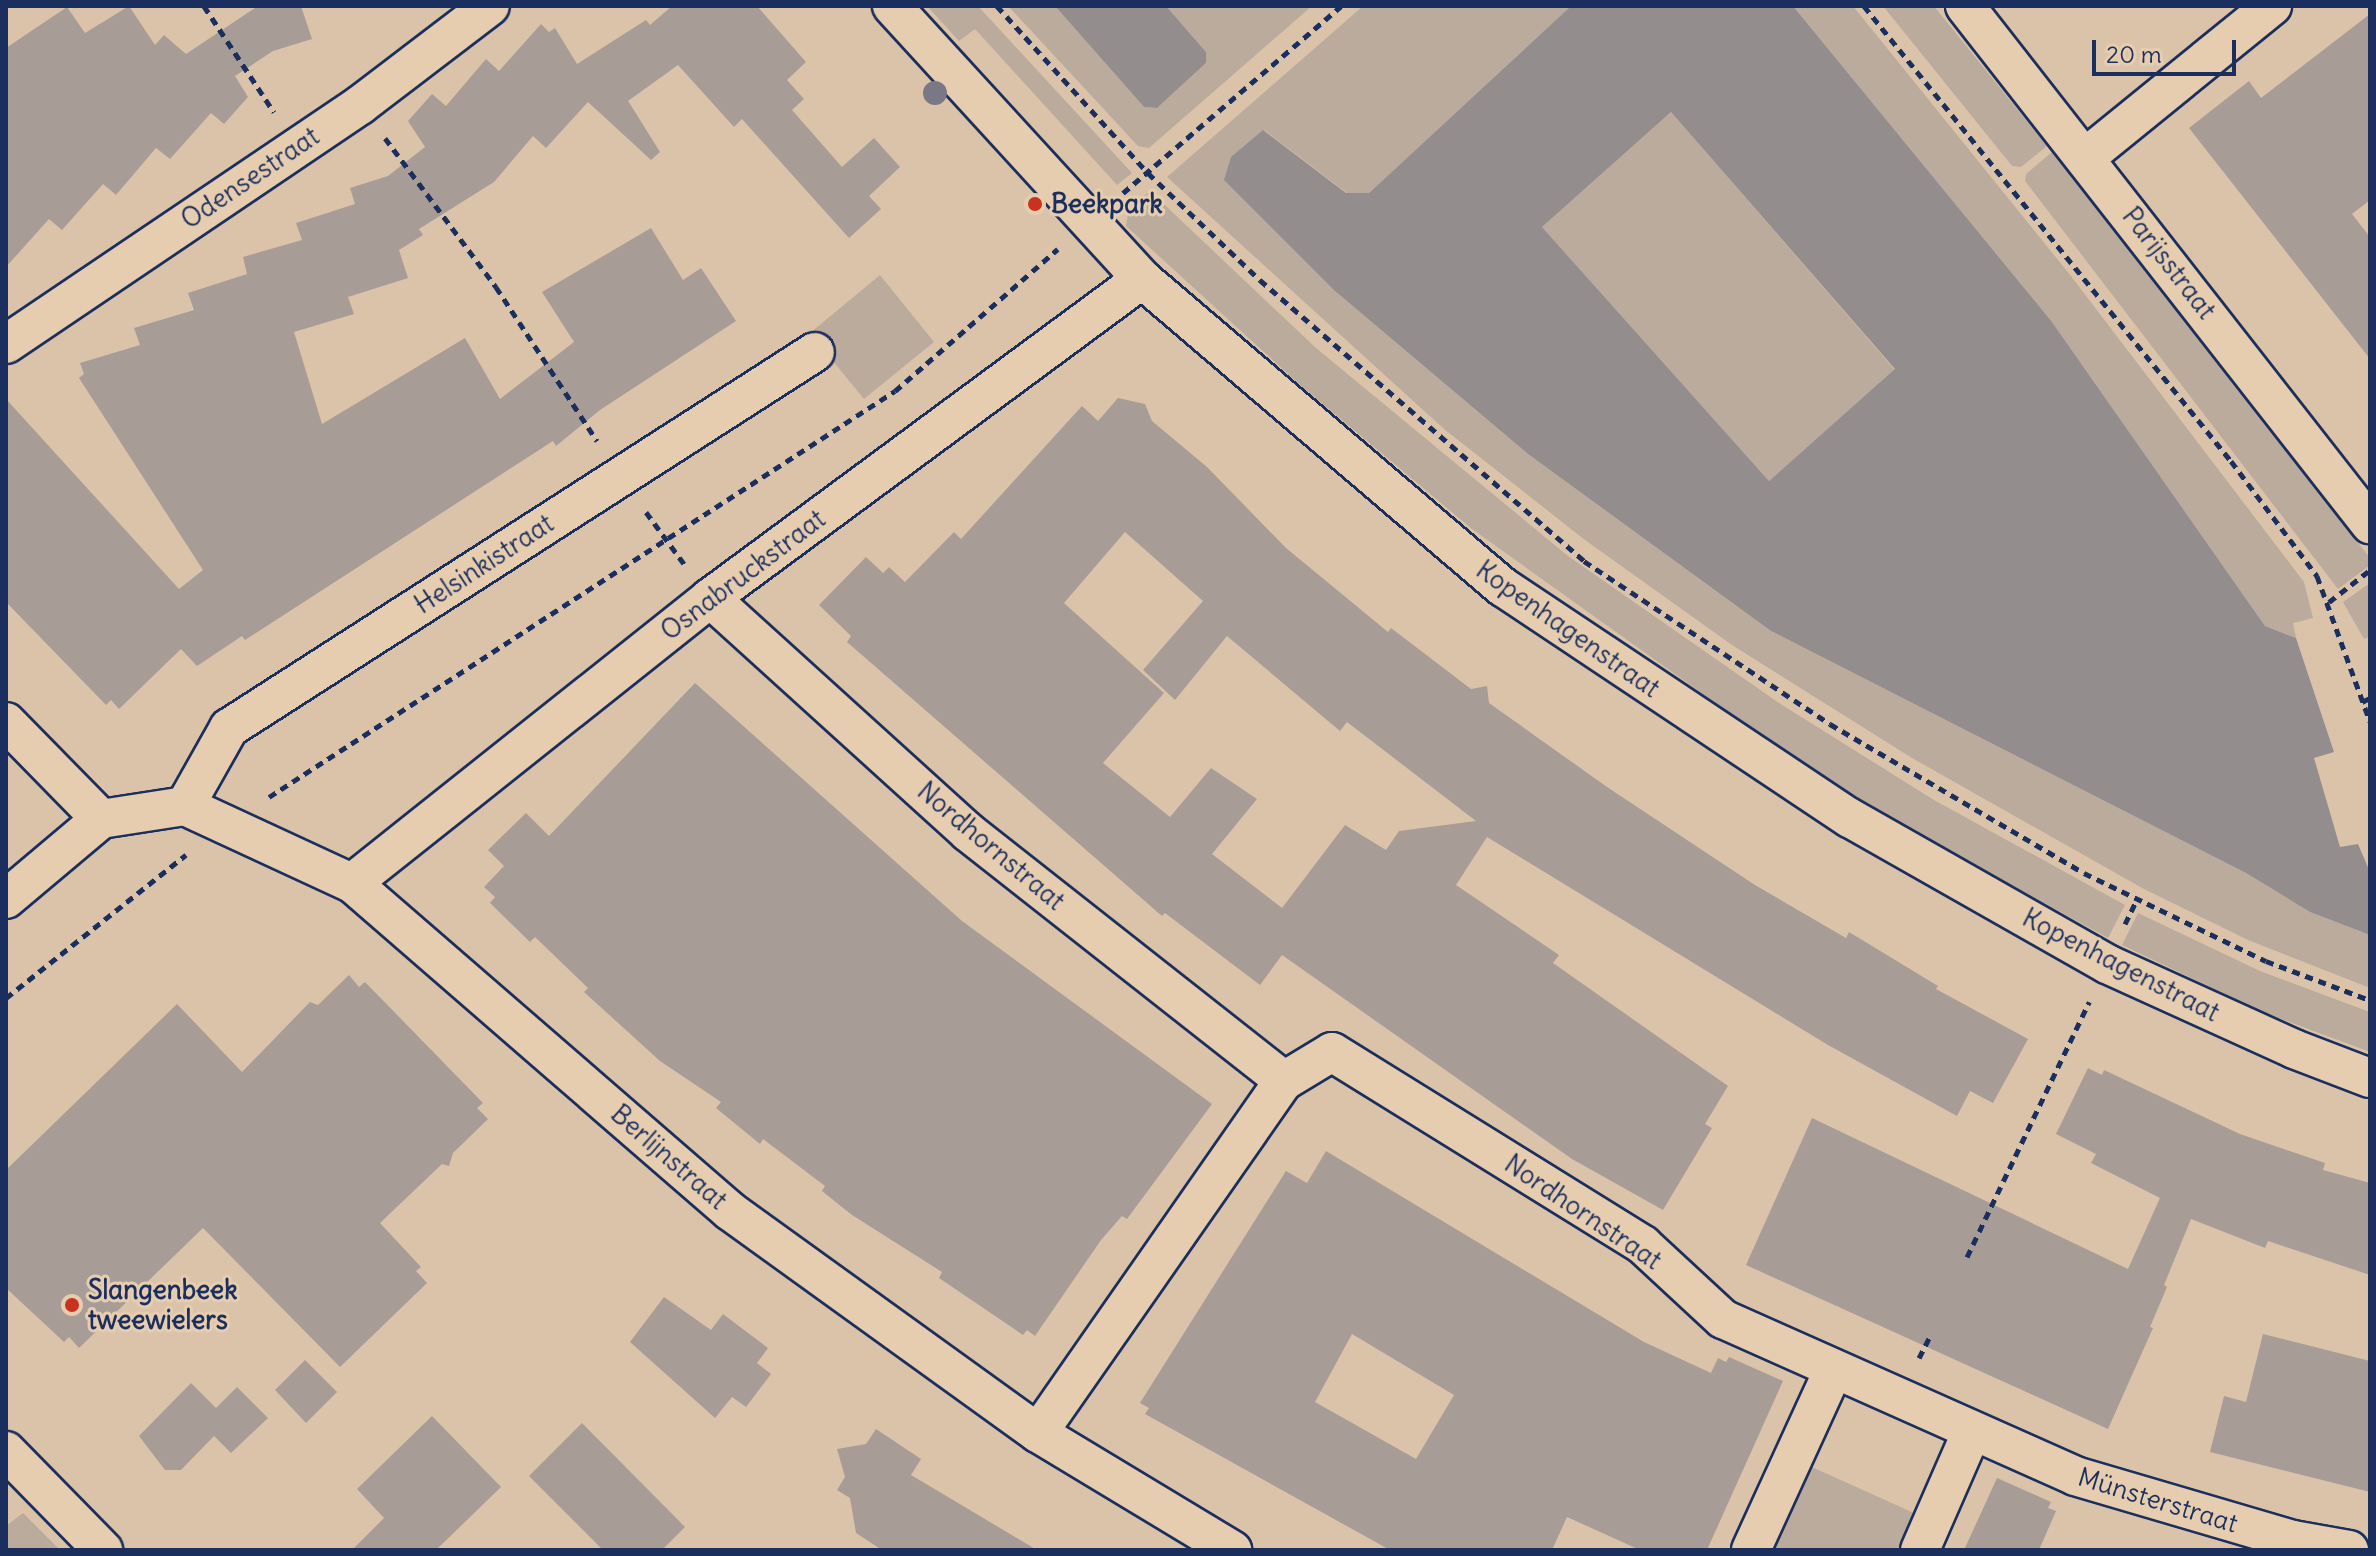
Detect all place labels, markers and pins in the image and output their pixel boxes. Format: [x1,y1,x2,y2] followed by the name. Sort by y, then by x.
[1051,188,1163,220] place label: Beekpark
[1026,195,1044,213] marker: Beekpark
[88,1274,237,1336] place label: Slangenbeek tweewielers
[63,1296,81,1314] marker: Slangenbeek tweewielers

